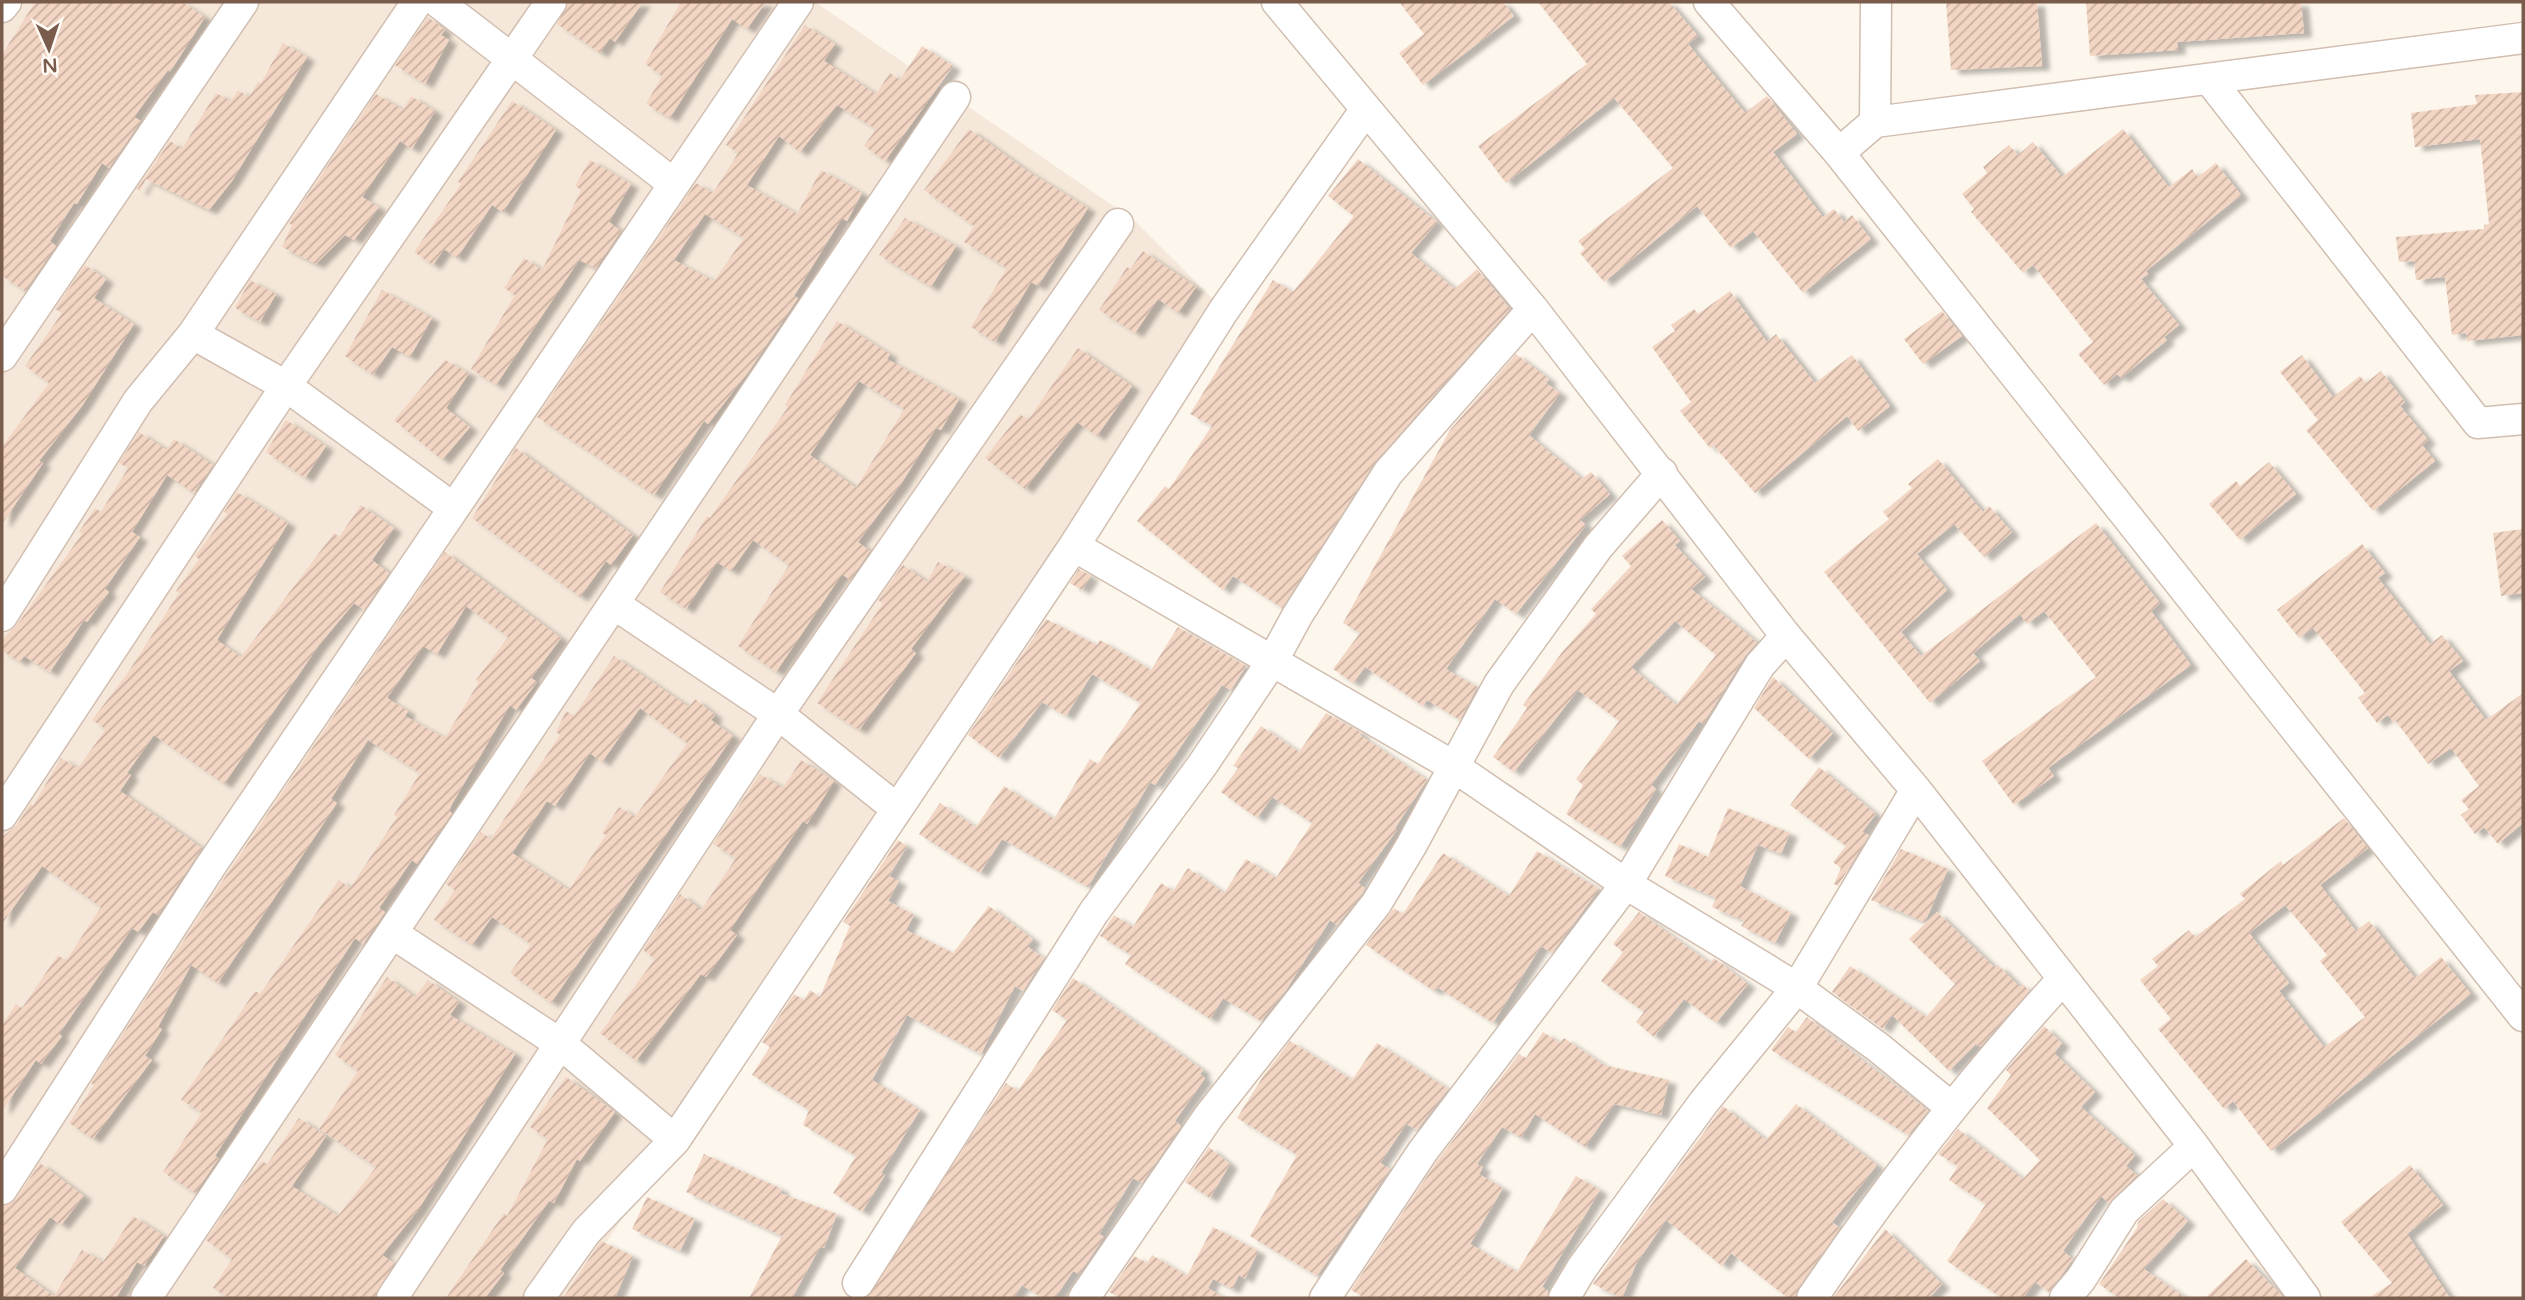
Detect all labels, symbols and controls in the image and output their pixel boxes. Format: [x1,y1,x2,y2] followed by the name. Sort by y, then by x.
[14,14,84,84] north arrow
[42,54,58,76] text: N

